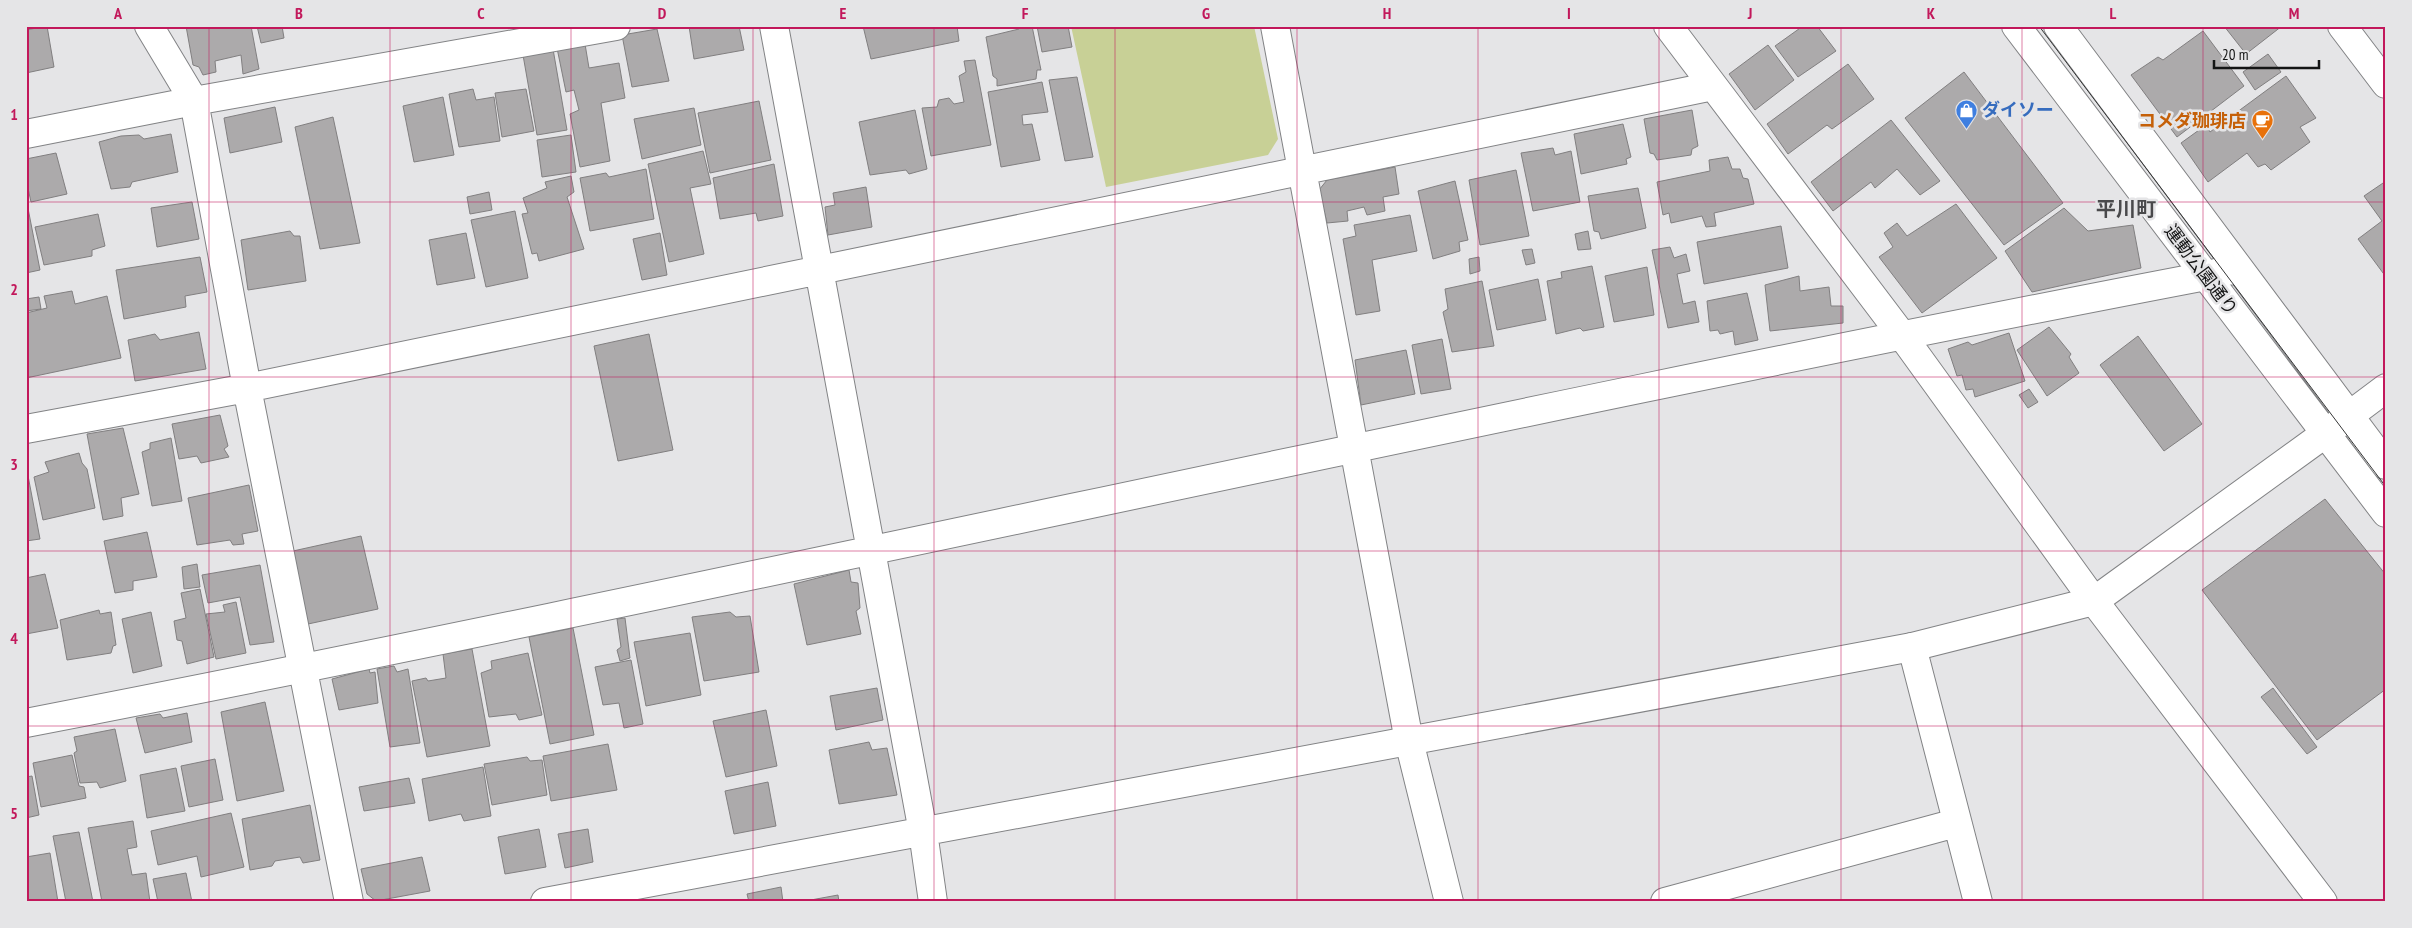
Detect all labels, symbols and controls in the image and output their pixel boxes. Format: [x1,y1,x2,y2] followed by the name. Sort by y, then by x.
[113,3,123,23] text: A
[295,3,303,23] text: B
[477,3,485,23] text: C
[658,3,667,23] text: D
[840,3,847,23] text: E
[1022,3,1029,23] text: F
[1202,3,1210,23] text: G
[1383,3,1391,23] text: H
[1567,3,1571,23] text: I
[1747,3,1752,23] text: J
[1927,3,1936,23] text: K
[2110,3,2117,23] text: L
[2289,3,2299,23] text: M
[2214,38,2320,70] scale bar
[2222,45,2248,64] text: 20 m
[1954,98,1978,129] shop icon: ダイソー
[1982,98,2054,121] place label: ダイソー
[10,104,18,124] text: 1
[2138,109,2246,132] place label: コメダ珈琲店
[2250,109,2274,140] cafe icon: コメダ珈琲店
[2096,196,2156,222] district label: 平川町
[2160,220,2243,320] street label: 運動公園通り
[10,279,18,299] text: 2
[10,454,18,474] text: 3
[10,628,18,648] text: 4
[10,803,18,823] text: 5

